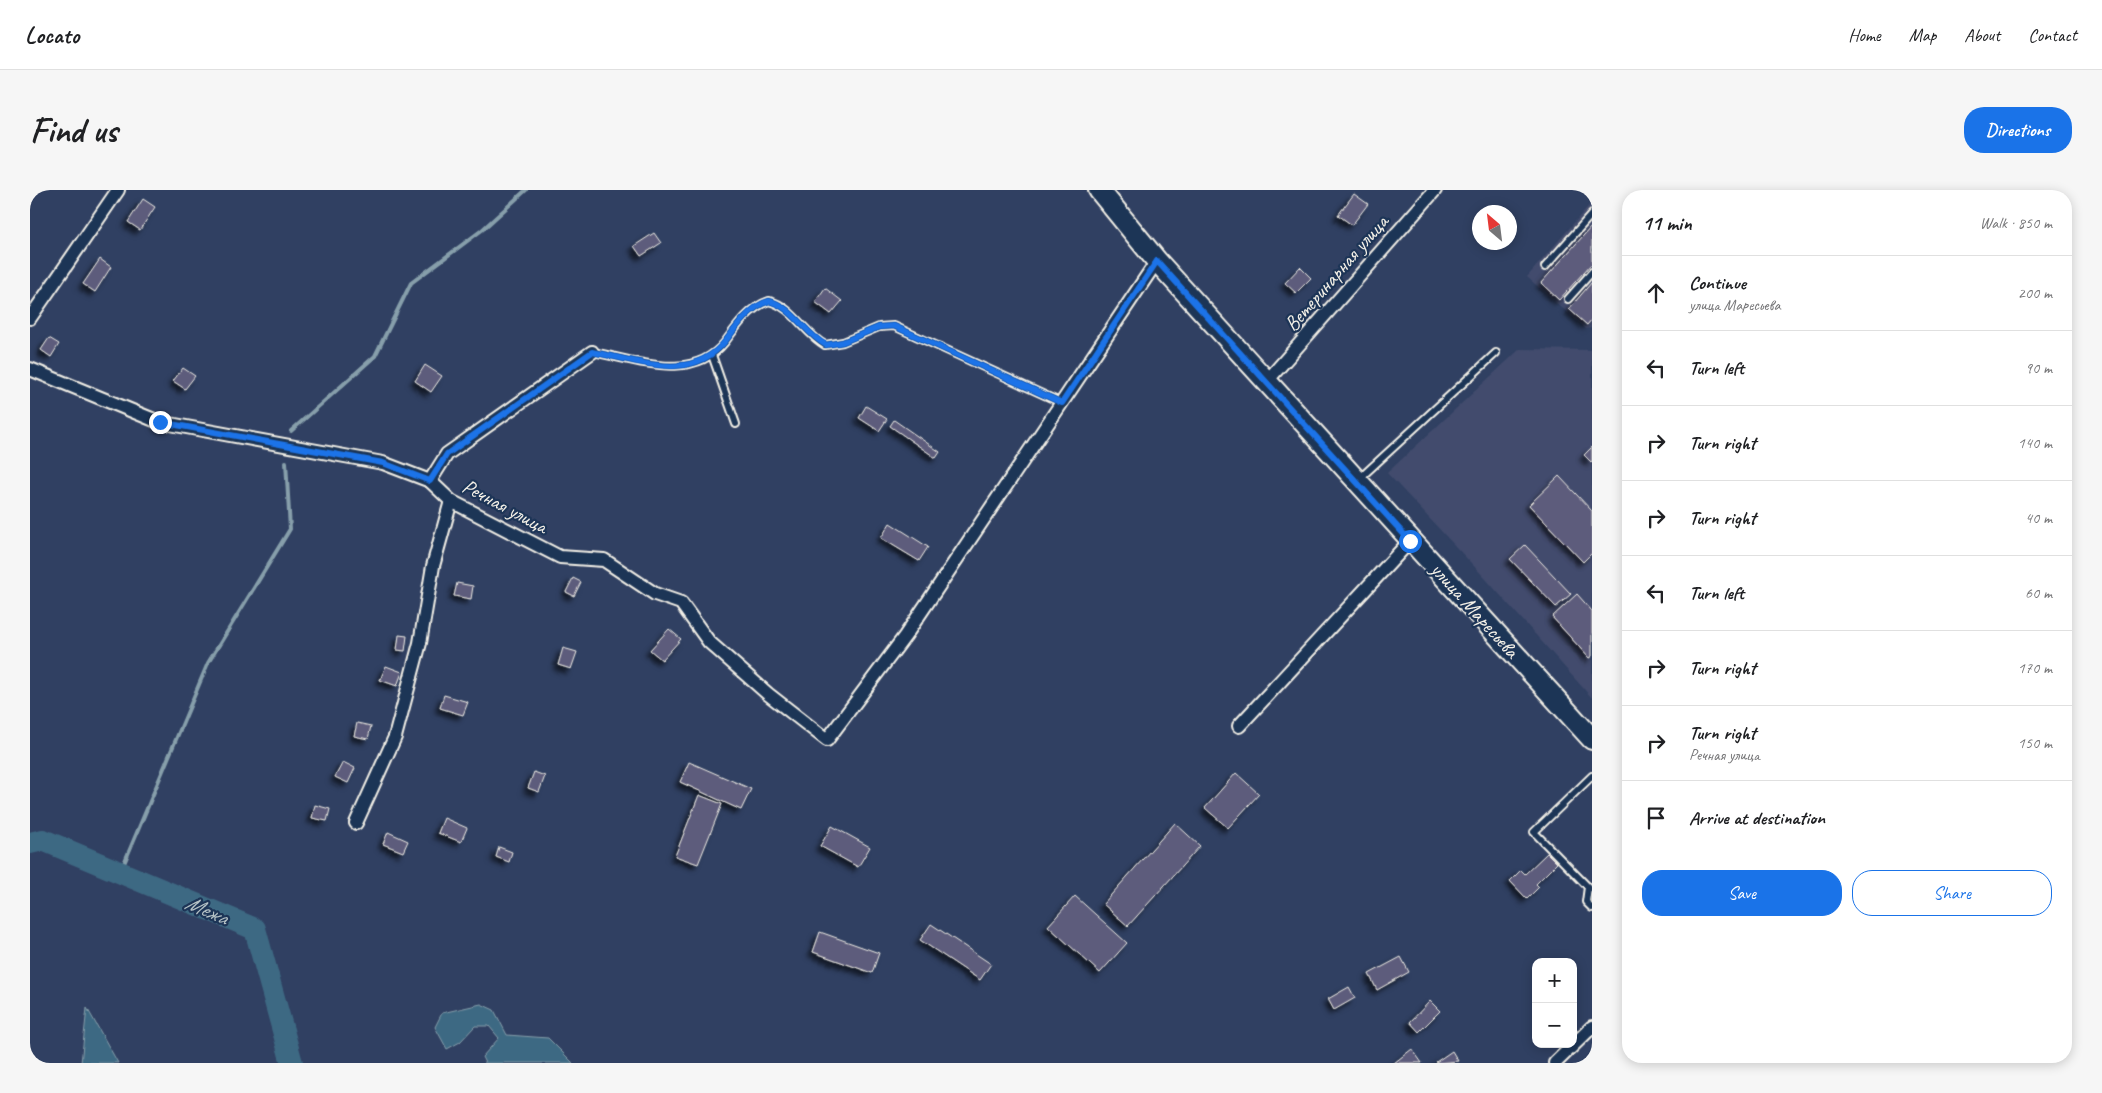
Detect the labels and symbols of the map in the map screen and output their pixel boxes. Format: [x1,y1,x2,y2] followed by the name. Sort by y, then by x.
[1472,205,1517,250] north arrow
[1278,208,1395,337] street label: Ветеринарная улица
[149,411,172,434] route end
[458,473,554,540] street label: Речная улица
[1399,530,1422,553] route start
[1424,555,1526,665] street label: улица Маресьева
[181,889,234,932] water label: Межа

